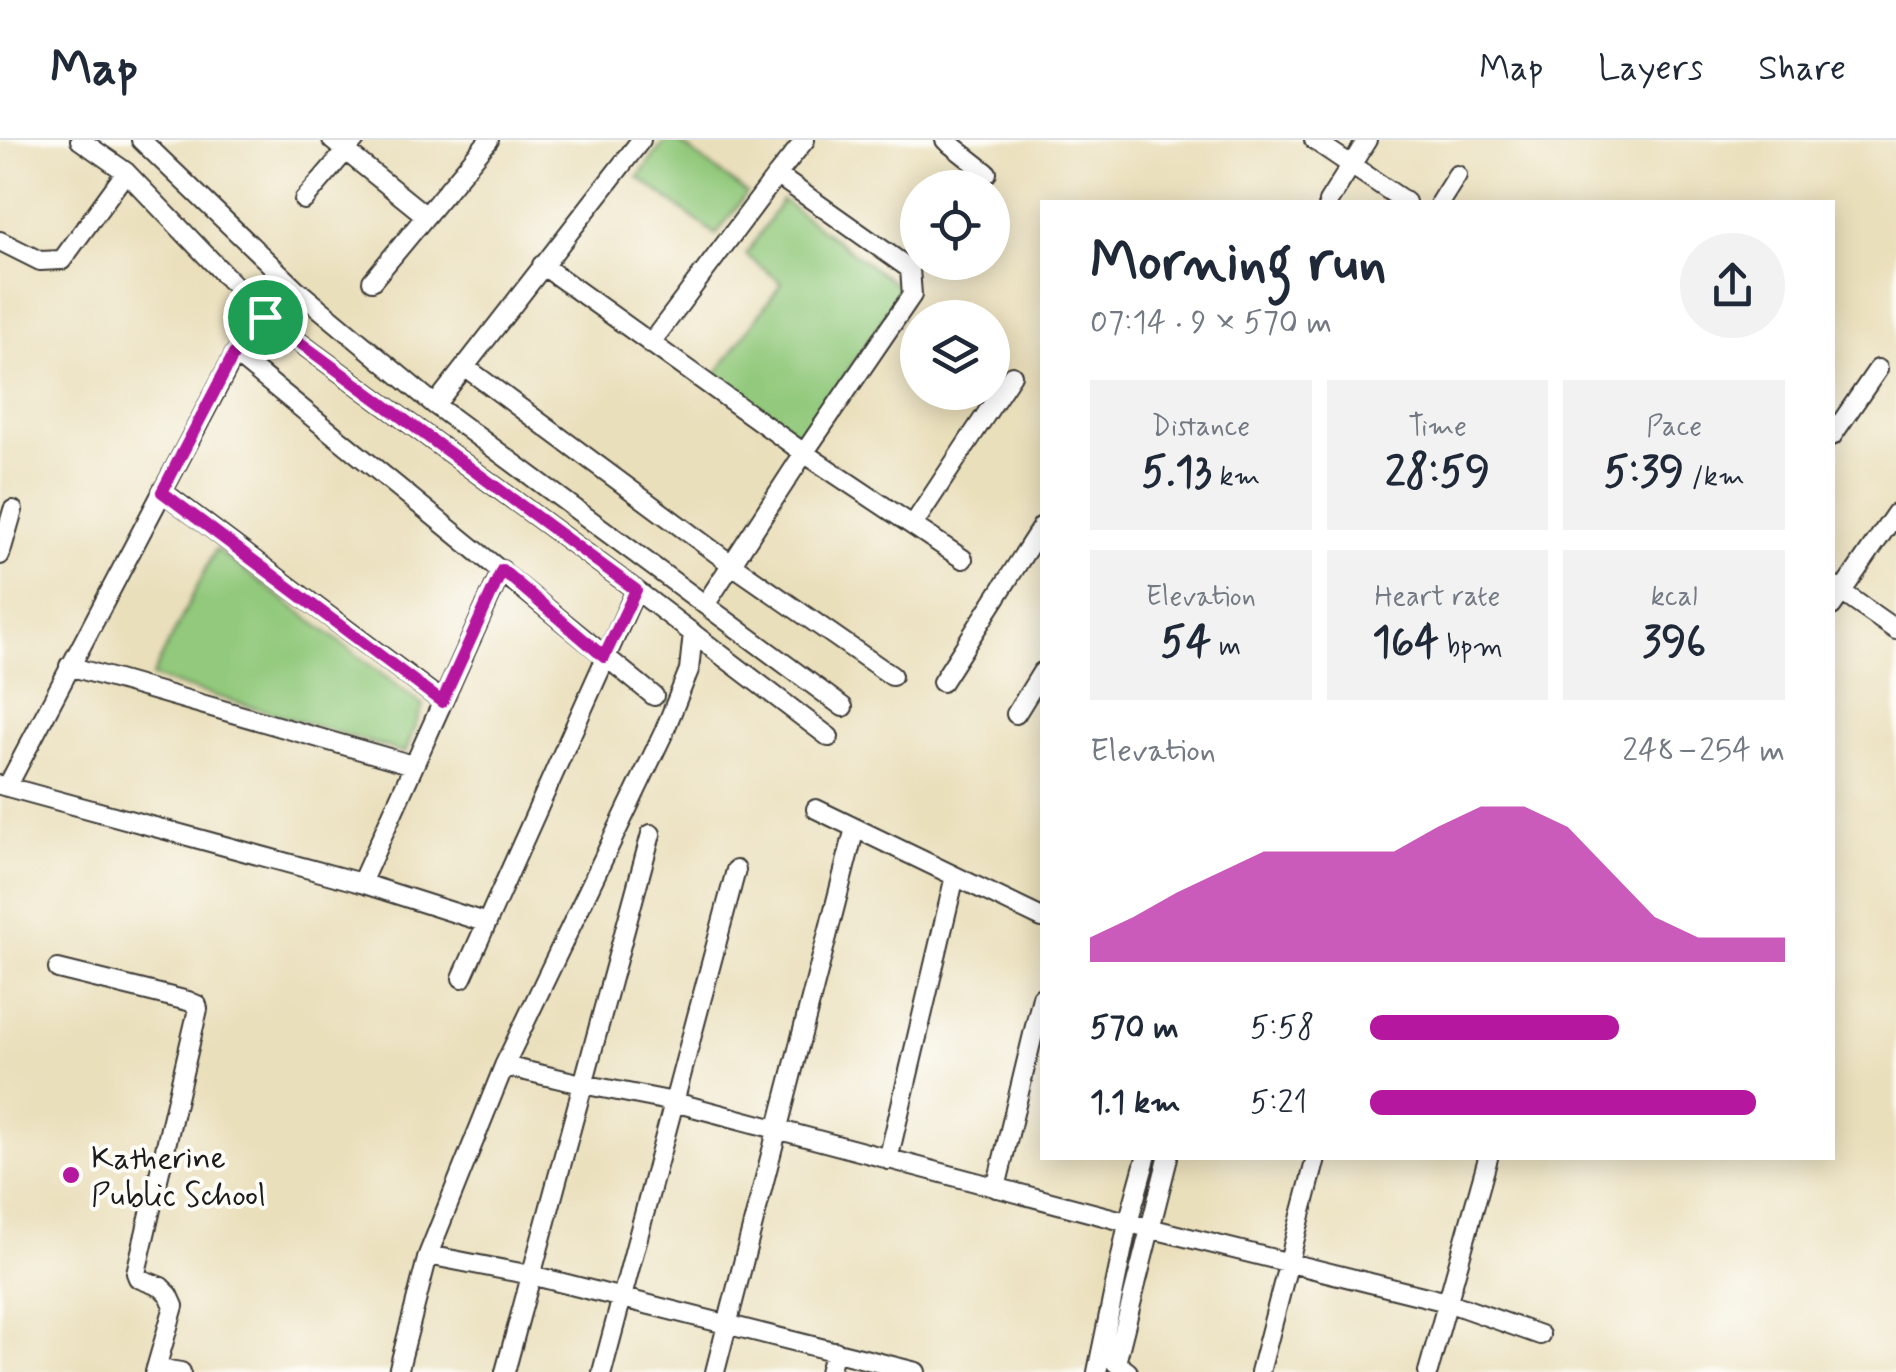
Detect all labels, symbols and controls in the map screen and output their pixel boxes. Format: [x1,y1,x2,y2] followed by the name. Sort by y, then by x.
[50,38,138,101] text: Map
[1479,46,1543,92] text: Map
[1598,46,1703,92] text: Layers
[1758,46,1846,92] text: Share
[900,170,1010,410] map controls
[900,170,1010,280] button: locate
[1090,228,1387,300] text: Morning run
[1680,233,1785,338] button: share
[223,275,308,360] pin
[238,290,293,345] icon: arrive
[900,300,1010,410] button: layers
[1090,302,1332,344] text: 07:14 · 9 × 570 m
[1152,409,1250,446] text: Distance
[1408,409,1467,446] text: Time
[1646,409,1702,446] text: Pace
[1141,446,1212,501] text: 5.13
[1385,446,1490,501] text: 28:59
[1604,446,1684,501] text: 5:39
[1212,459,1260,496] text: km
[1684,459,1745,496] text: /km
[1146,579,1256,616] text: Elevation
[1375,579,1500,616] text: Heart rate
[1651,579,1698,616] text: kcal
[1161,616,1211,671] text: 54
[1372,616,1439,671] text: 164
[1642,616,1706,671] text: 396
[1211,629,1241,666] text: m
[1439,629,1503,666] text: bpm
[1090,730,1216,772] text: Elevation
[1622,730,1785,772] text: 248–254 m
[1090,1007,1179,1049] text: 570 m
[1250,1007,1314,1049] text: 5:58
[1090,1082,1181,1124] text: 1.1 km
[1250,1082,1307,1124] text: 5:21
[91,1138,266,1217] place label: Katherine Public School
[60,1164,82,1186] marker: Katherine Public School

